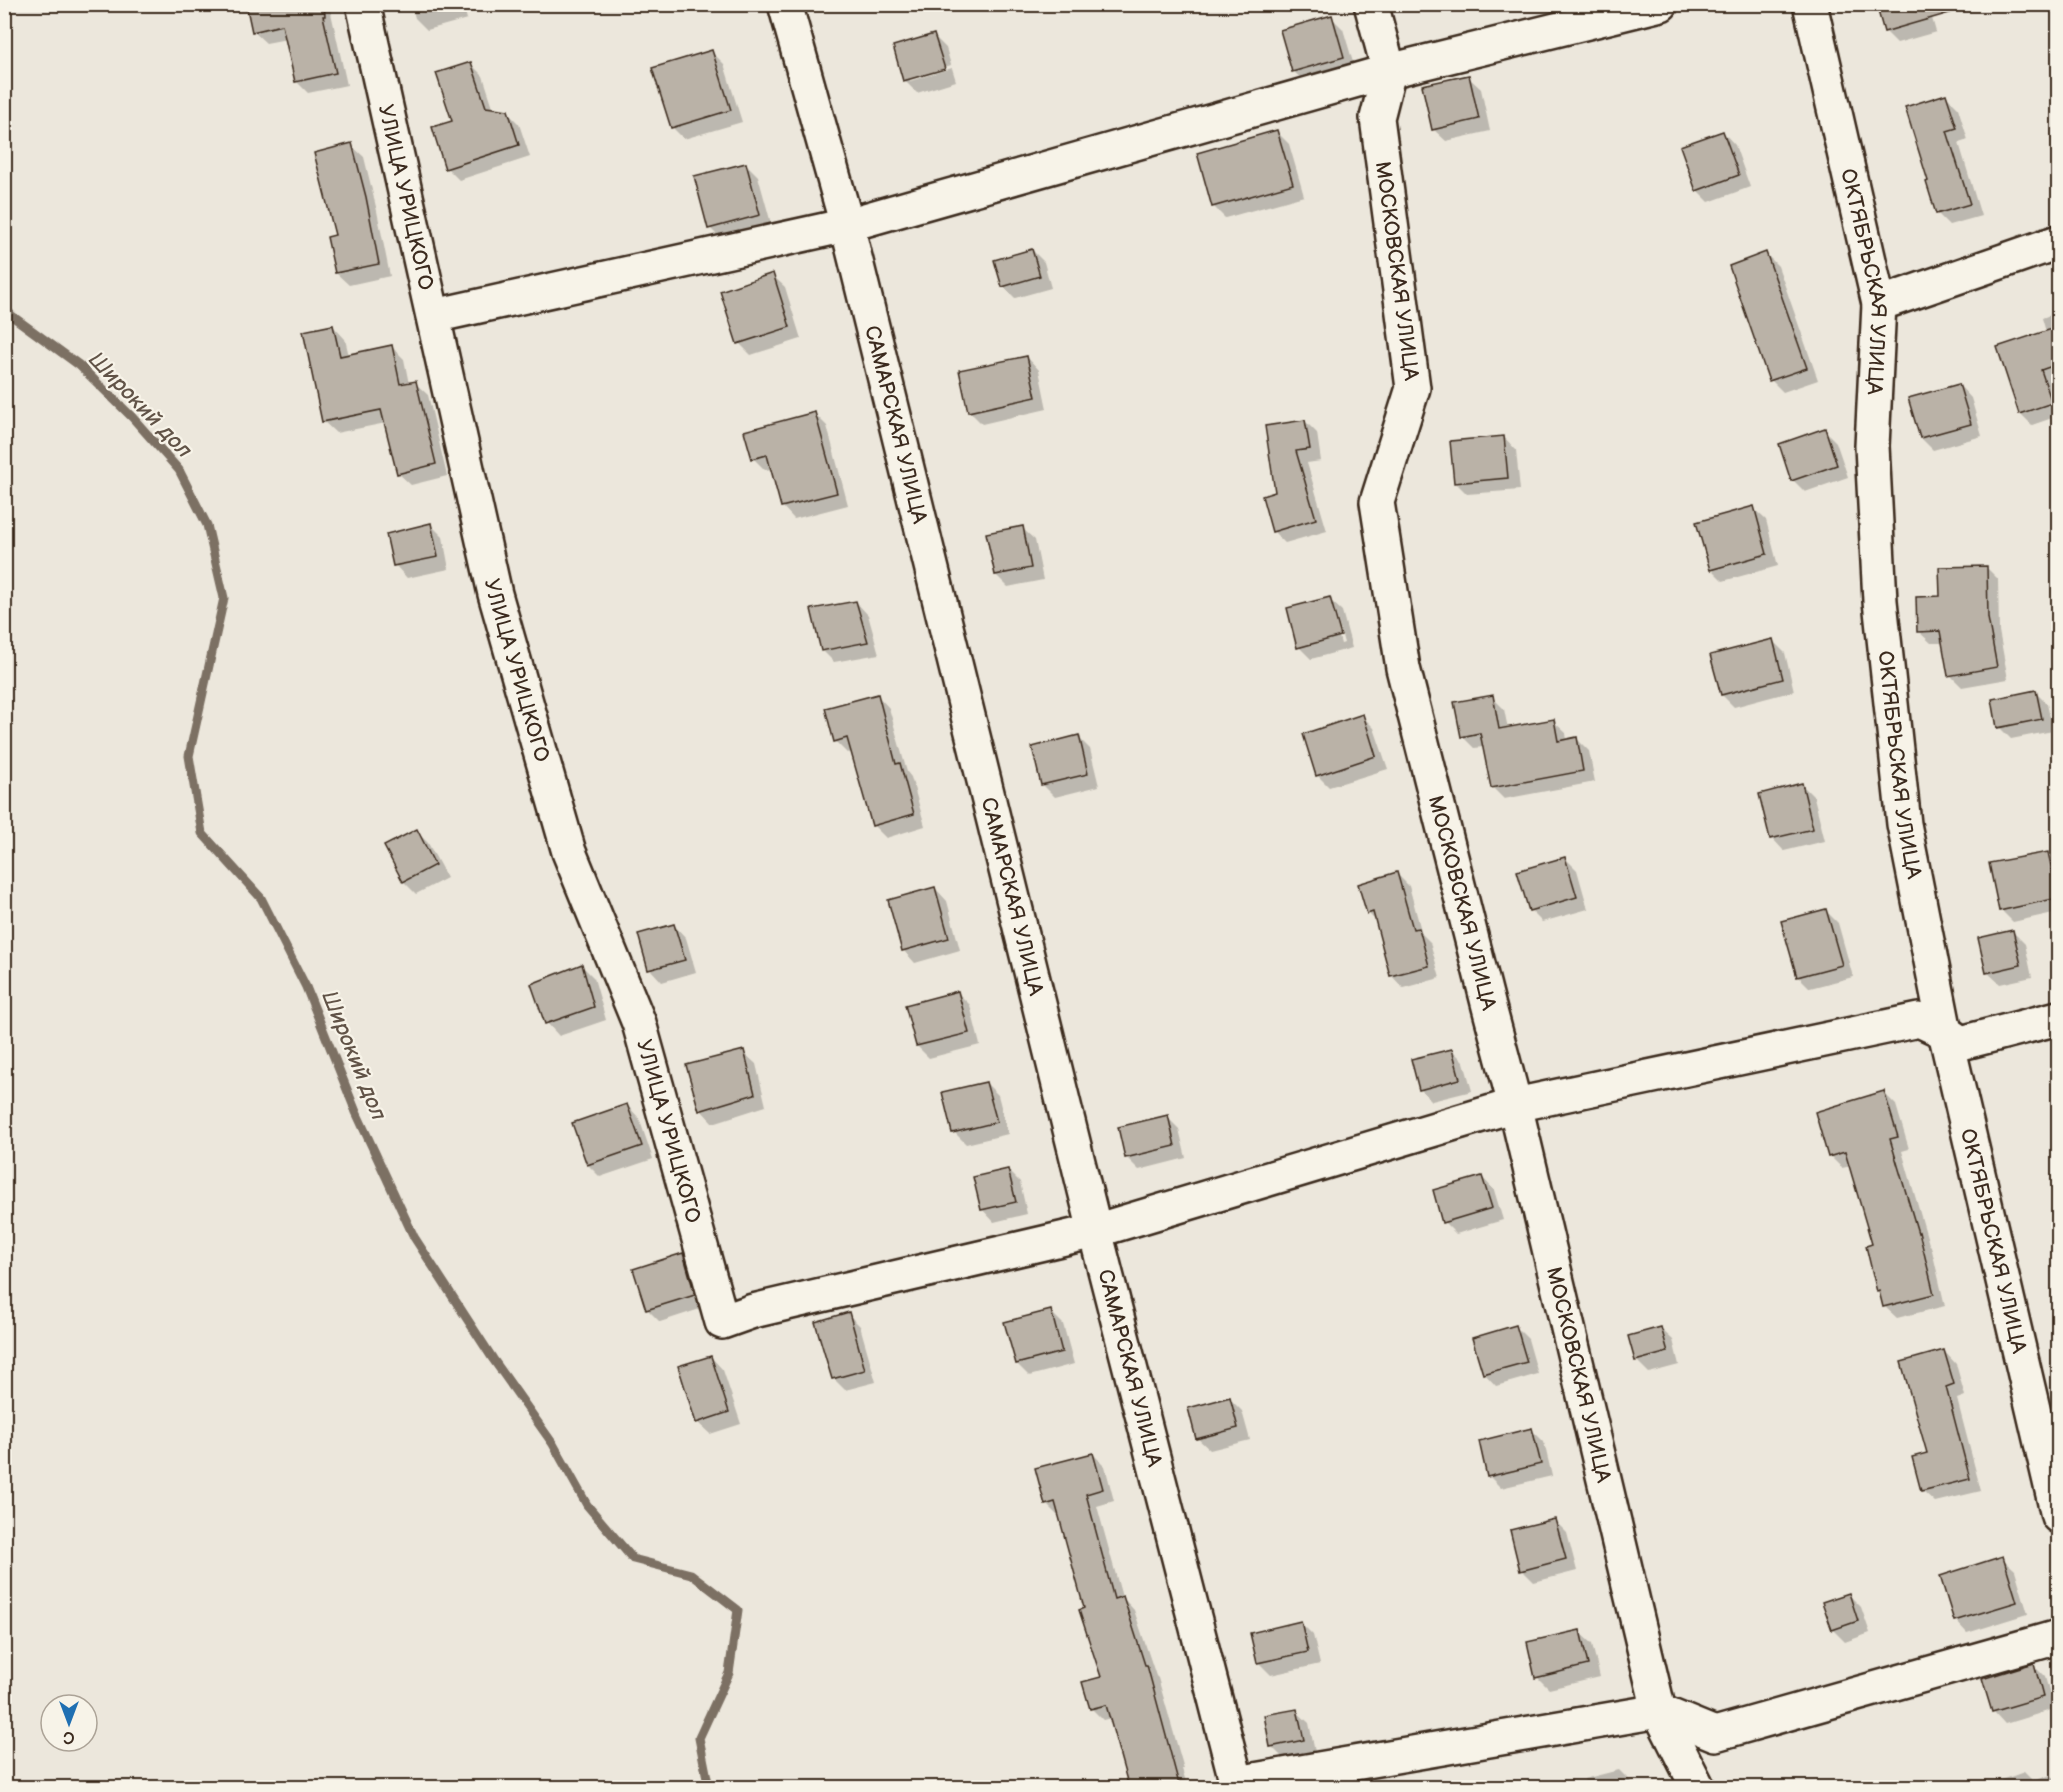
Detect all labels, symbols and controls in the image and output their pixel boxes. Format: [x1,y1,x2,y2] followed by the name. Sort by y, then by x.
[373,102,439,293] street label: УЛИЦА УРИЦКОГО
[1370,160,1424,382] street label: МОСКОВСКАЯ УЛИЦА
[1835,166,1891,396] street label: ОКТЯБРЬСКАЯ УЛИЦА
[859,323,932,526] street label: САМАРСКАЯ УЛИЦА
[82,346,198,464] water label: Широкий дол
[479,576,555,765] street label: УЛИЦА УРИЦКОГО
[1872,649,1927,881] street label: ОКТЯБРЬСКАЯ УЛИЦА
[1423,793,1501,1013] street label: МОСКОВСКАЯ УЛИЦА
[976,795,1049,998] street label: САМАРСКАЯ УЛИЦА
[315,987,392,1125] water label: Широкий дол
[631,1037,706,1226] street label: УЛИЦА УРИЦКОГО
[1955,1126,2032,1356] street label: ОКТЯБРЬСКАЯ УЛИЦА
[1541,1264,1616,1485] street label: МОСКОВСКАЯ УЛИЦА
[1092,1267,1167,1470] street label: САМАРСКАЯ УЛИЦА
[39,1693,99,1753] north arrow
[63,1727,75,1746] text: С

